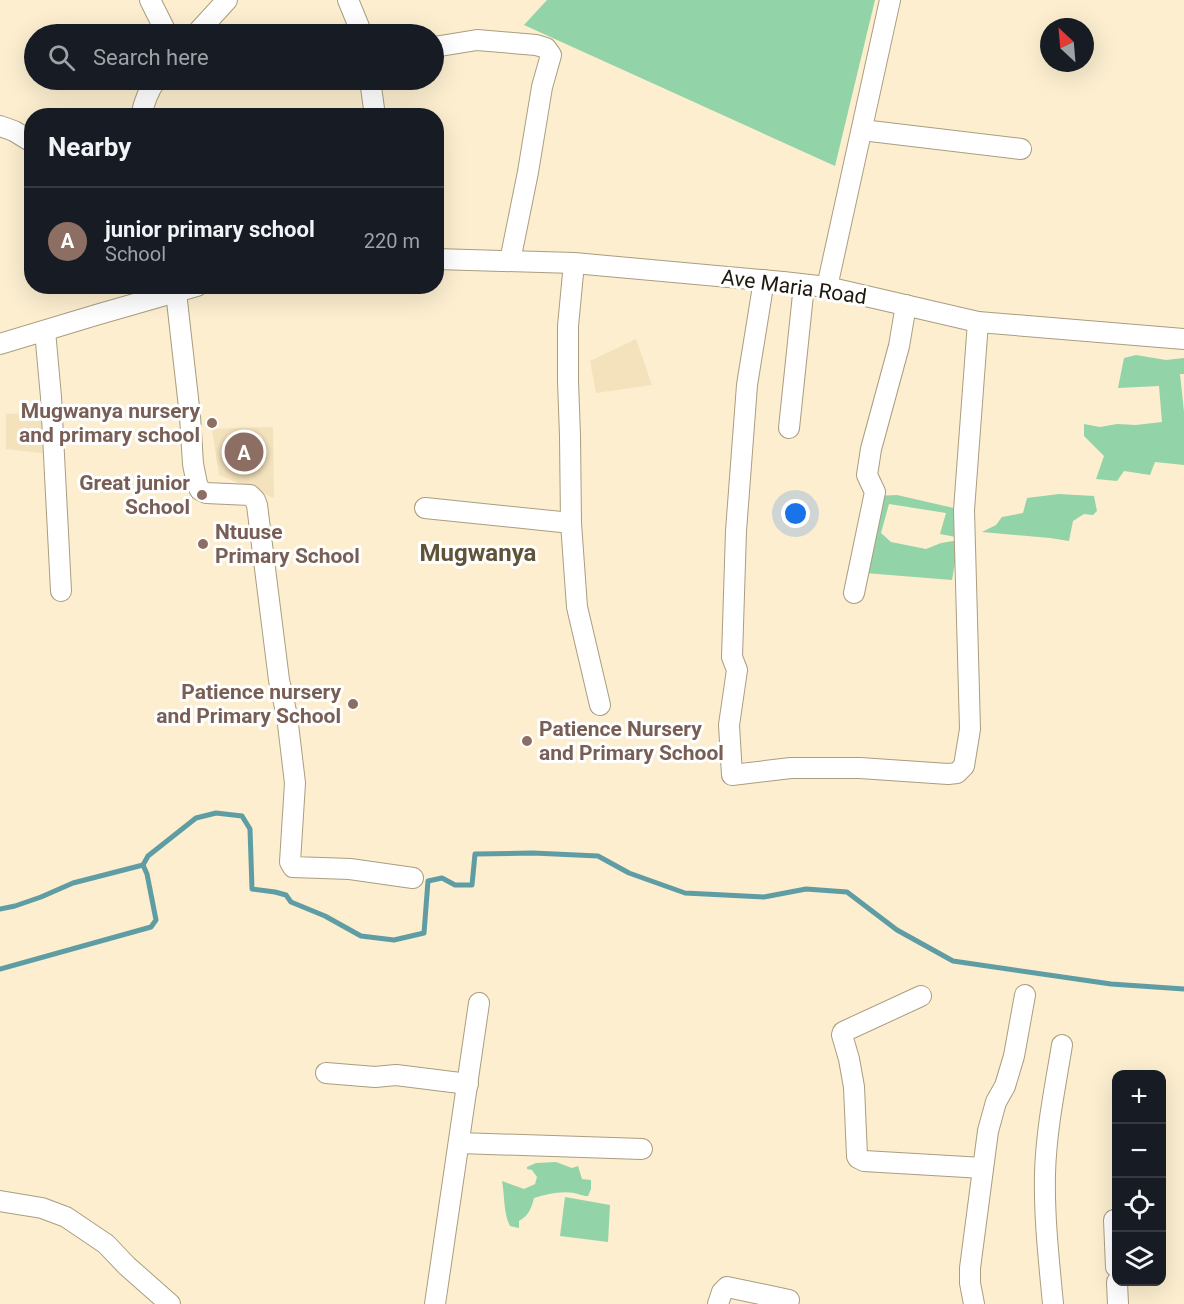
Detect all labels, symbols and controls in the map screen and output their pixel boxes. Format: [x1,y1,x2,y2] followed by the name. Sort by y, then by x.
[1040,18,1094,72] north arrow
[24,24,444,90] search box
[45,41,78,74] icon: search
[93,45,209,70] text: Search here
[48,132,131,162] text: Nearby
[105,217,315,242] text: junior primary school
[61,229,74,253] text: A
[364,229,420,253] text: 220 m
[105,242,166,266] text: School
[720,265,868,309] street label: Ave Maria Road
[19,399,200,447] place label: Mugwanya nursery and primary school
[205,416,219,430] marker: Mugwanya nursery and primary school
[224,430,264,474] pin: A
[79,471,190,519] place label: Great junior School
[195,488,209,502] marker: Great junior School
[781,499,810,528] your location
[215,520,360,568] place label: Ntuuse Primary School
[196,537,210,551] marker: Ntuuse Primary School
[420,539,537,567] district label: Mugwanya
[156,680,341,728] place label: Patience nursery and Primary School
[346,697,360,711] marker: Patience nursery and Primary School
[539,717,724,765] place label: Patience Nursery and Primary School
[520,734,534,748] marker: Patience Nursery and Primary School
[1112,1070,1166,1286] map controls
[1112,1070,1166,1124] button: +
[1112,1124,1166,1178] button: −
[1112,1178,1166,1232] button: locate
[1112,1232,1166,1286] button: layers

